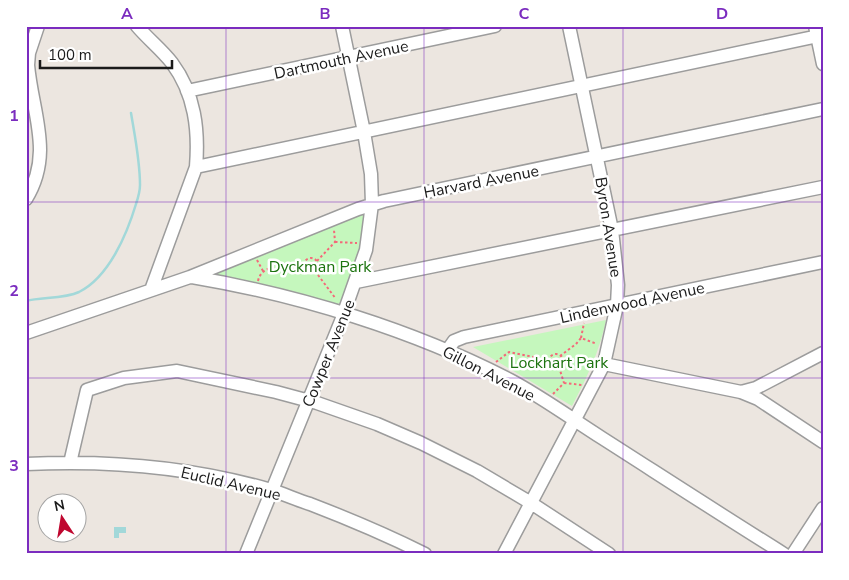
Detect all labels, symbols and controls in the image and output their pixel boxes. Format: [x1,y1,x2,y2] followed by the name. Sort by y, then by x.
[121,3,133,25] text: A
[319,3,331,25] text: B
[519,3,530,25] text: C
[716,3,728,25] text: D
[272,35,410,85] street label: Dartmouth Avenue
[40,38,172,70] scale bar
[48,45,92,65] text: 100 m
[9,105,19,127] text: 1
[422,160,541,204] street label: Harvard Avenue
[589,175,627,279] street label: Byron Avenue
[269,256,372,278] park label: Dyckman Park
[558,277,707,329] street label: Lindenwood Avenue
[9,280,19,302] text: 2
[297,296,361,411] street label: Cowper Avenue
[438,341,539,407] street label: Gillon Avenue
[510,352,609,374] park label: Lockhart Park
[9,455,19,477] text: 3
[179,462,283,506] street label: Euclid Avenue
[38,492,88,542] north arrow
[52,495,67,516] text: N

